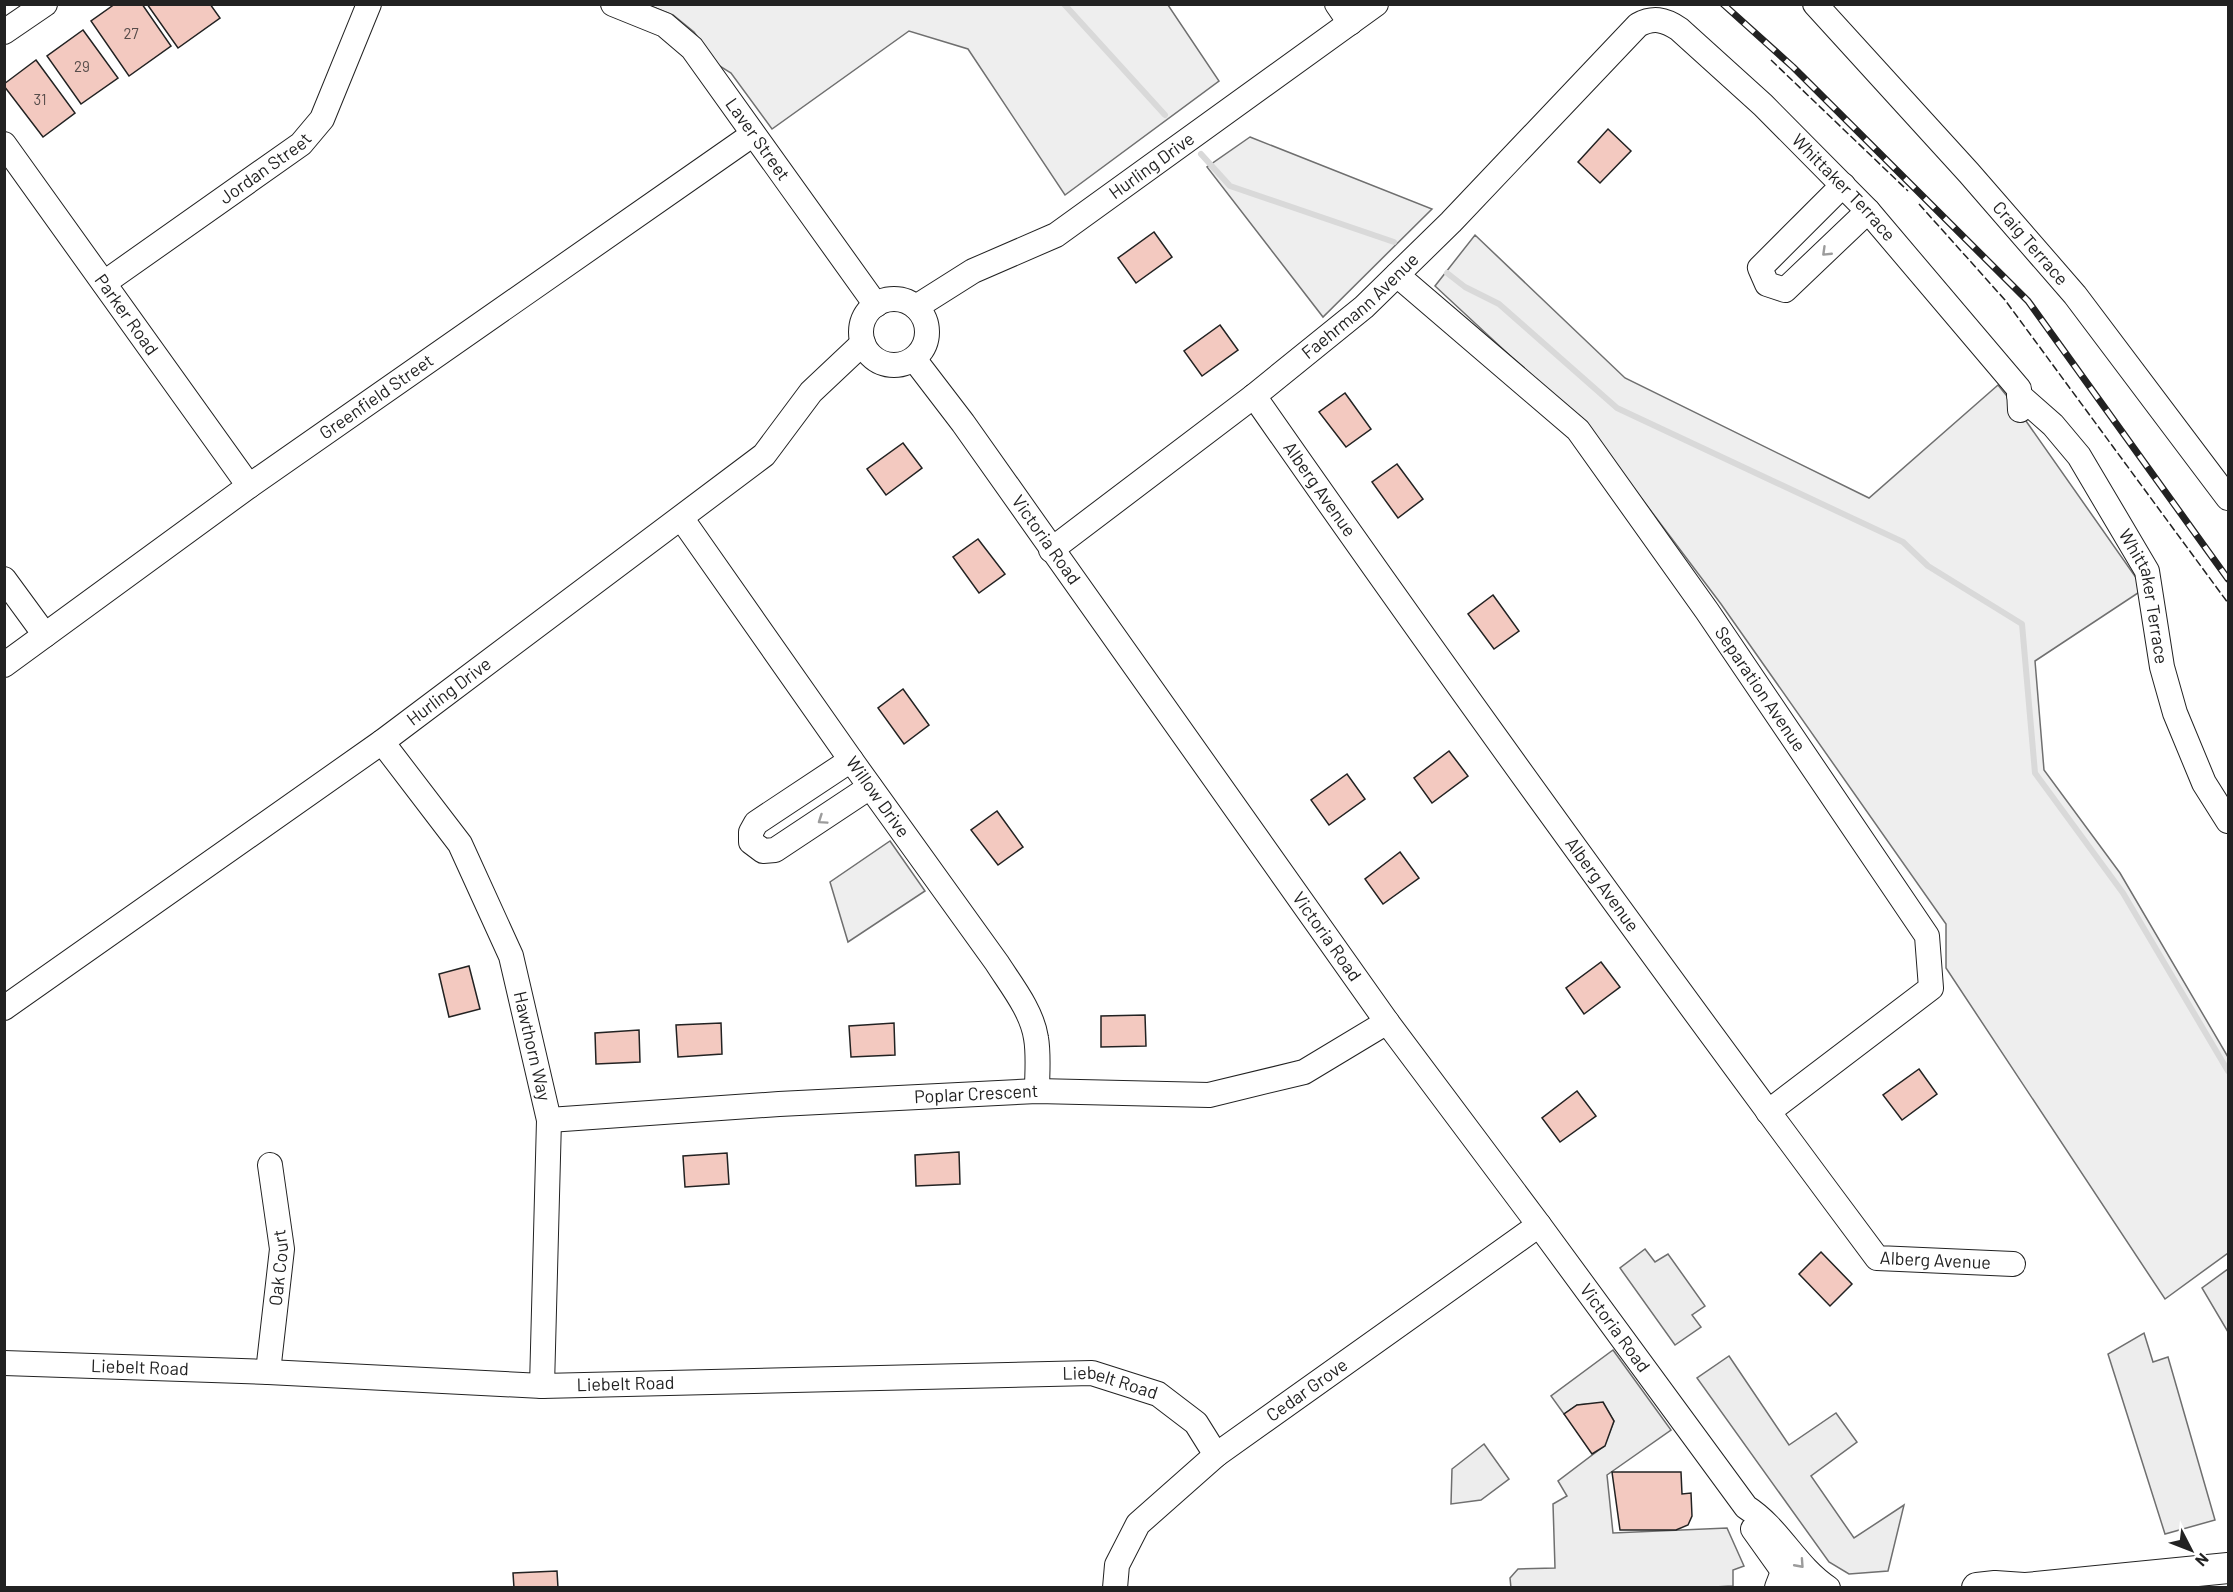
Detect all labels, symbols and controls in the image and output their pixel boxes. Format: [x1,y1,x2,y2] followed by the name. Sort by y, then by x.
[123,24,139,42] house number: 27
[74,57,90,75] house number: 29
[34,90,46,108] house number: 31
[721,93,795,185] street label: Laver Street
[1104,127,1198,203] street label: Hurling Drive
[215,128,316,208] street label: Jordan Street
[1788,128,1901,245] street label: Whittaker Terrace
[1988,196,2074,289] street label: Craig Terrace
[1822,244,1833,255] one-way arrow
[1297,248,1423,363] street label: Faehrmann Avenue
[91,269,164,359] street label: Parker Road
[315,349,437,443] street label: Greenfield Street
[1279,437,1361,541] street label: Alberg Avenue
[1008,490,1086,588] street label: Victoria Road
[2115,525,2173,665] street label: Whittaker Terrace
[1711,622,1811,755] street label: Separation Avenue
[402,652,495,730] street label: Hurling Drive
[842,752,915,841] street label: Willow Drive
[818,813,828,825] one-way arrow
[1561,833,1644,936] street label: Alberg Avenue
[1288,887,1367,985] street label: Victoria Road
[509,989,556,1103] street label: Hawthorn Way
[914,1079,1039,1107] street label: Poplar Crescent
[264,1228,292,1307] street label: Oak Court
[1879,1246,1991,1273] street label: Alberg Avenue
[1576,1279,1655,1376] street label: Victoria Road
[1262,1353,1351,1426] street label: Cedar Grove
[91,1354,189,1379] street label: Liebelt Road
[1062,1361,1161,1403] street label: Liebelt Road
[576,1371,675,1395] street label: Liebelt Road
[2161,1520,2221,1580] north arrow
[2192,1550,2213,1571] text: N
[1793,1557,1804,1567] one-way arrow

